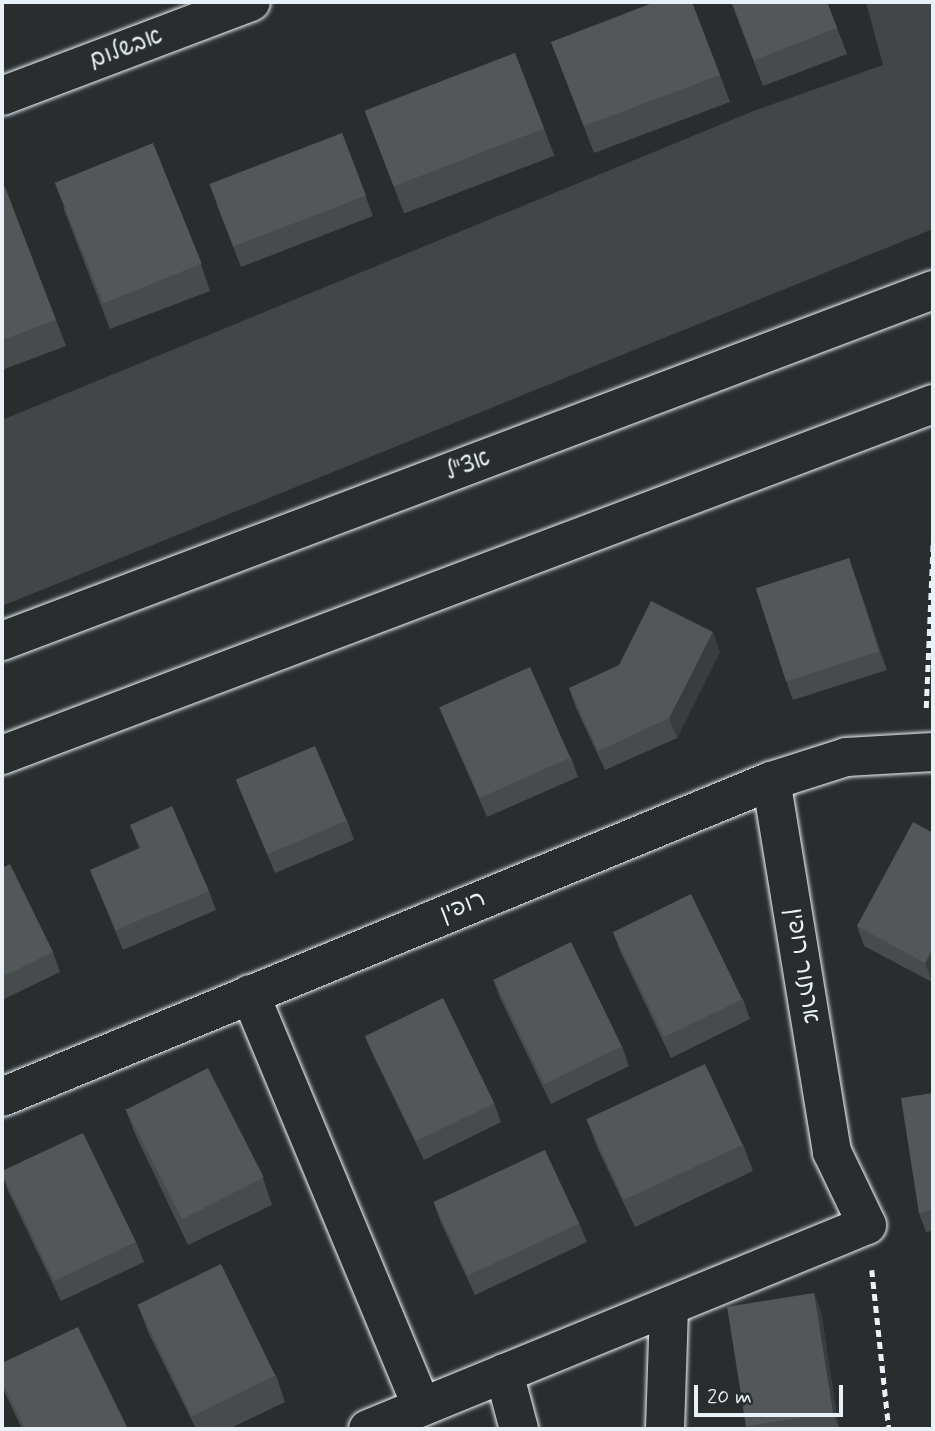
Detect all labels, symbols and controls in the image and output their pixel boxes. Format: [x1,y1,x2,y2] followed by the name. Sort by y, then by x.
[86,23,166,75] street label: אבשלום
[442,445,494,487] street label: אצ"ל
[436,885,490,929] street label: רופין
[779,906,825,1026] street label: ארתור רופין
[697,1372,846,1416] scale bar
[707,1383,752,1411] text: 20 m

